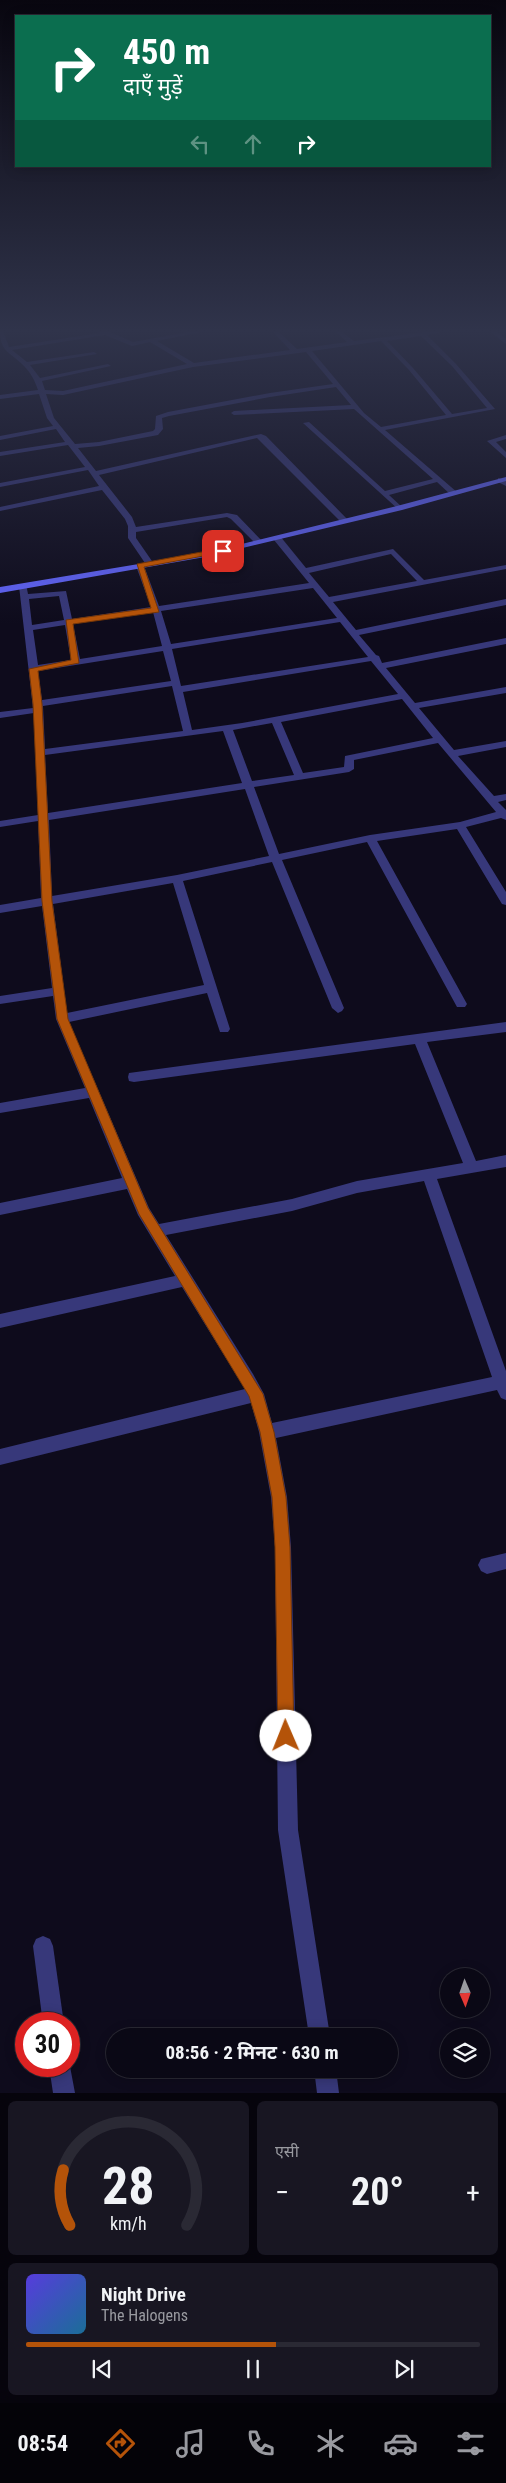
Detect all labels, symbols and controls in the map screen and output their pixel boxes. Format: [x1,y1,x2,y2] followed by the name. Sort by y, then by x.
[123,32,210,73] text: 450 m
[40,35,105,100] icon: right
[123,74,183,99] text: दाएँ मुड़ें
[186,130,214,158] icon: left
[239,130,267,158] icon: ahead
[292,130,320,158] icon: right
[202,530,244,572] pin
[209,537,237,565] icon: arrive
[259,1709,311,1761] position arrow
[440,1968,490,2018] north arrow
[440,1968,490,2078] map controls
[15,2012,80,2077] speed limit sign: 30
[440,2028,490,2078] button: layers
[165,2041,339,2064] text: 08:56 · 2 मिनट · 630 m
[275,2142,299,2161] text: एसी
[102,2156,155,2217] text: 28
[351,2170,404,2214] text: 20°
[275,2176,289,2209] text: −
[466,2176,480,2209] text: +
[110,2213,147,2234] text: km/h
[101,2283,186,2306] text: Night Drive
[101,2306,188,2325] text: The Halogens
[88,2355,116,2383] icon: previous
[239,2355,267,2383] icon: pause
[390,2355,418,2383] icon: next
[103,2426,138,2461] icon: directions
[173,2426,208,2461] icon: music
[243,2426,278,2461] icon: phone
[313,2426,348,2461] icon: climate
[383,2426,418,2461] icon: car
[453,2426,488,2461] icon: filters
[18,2431,68,2456] text: 08:54

